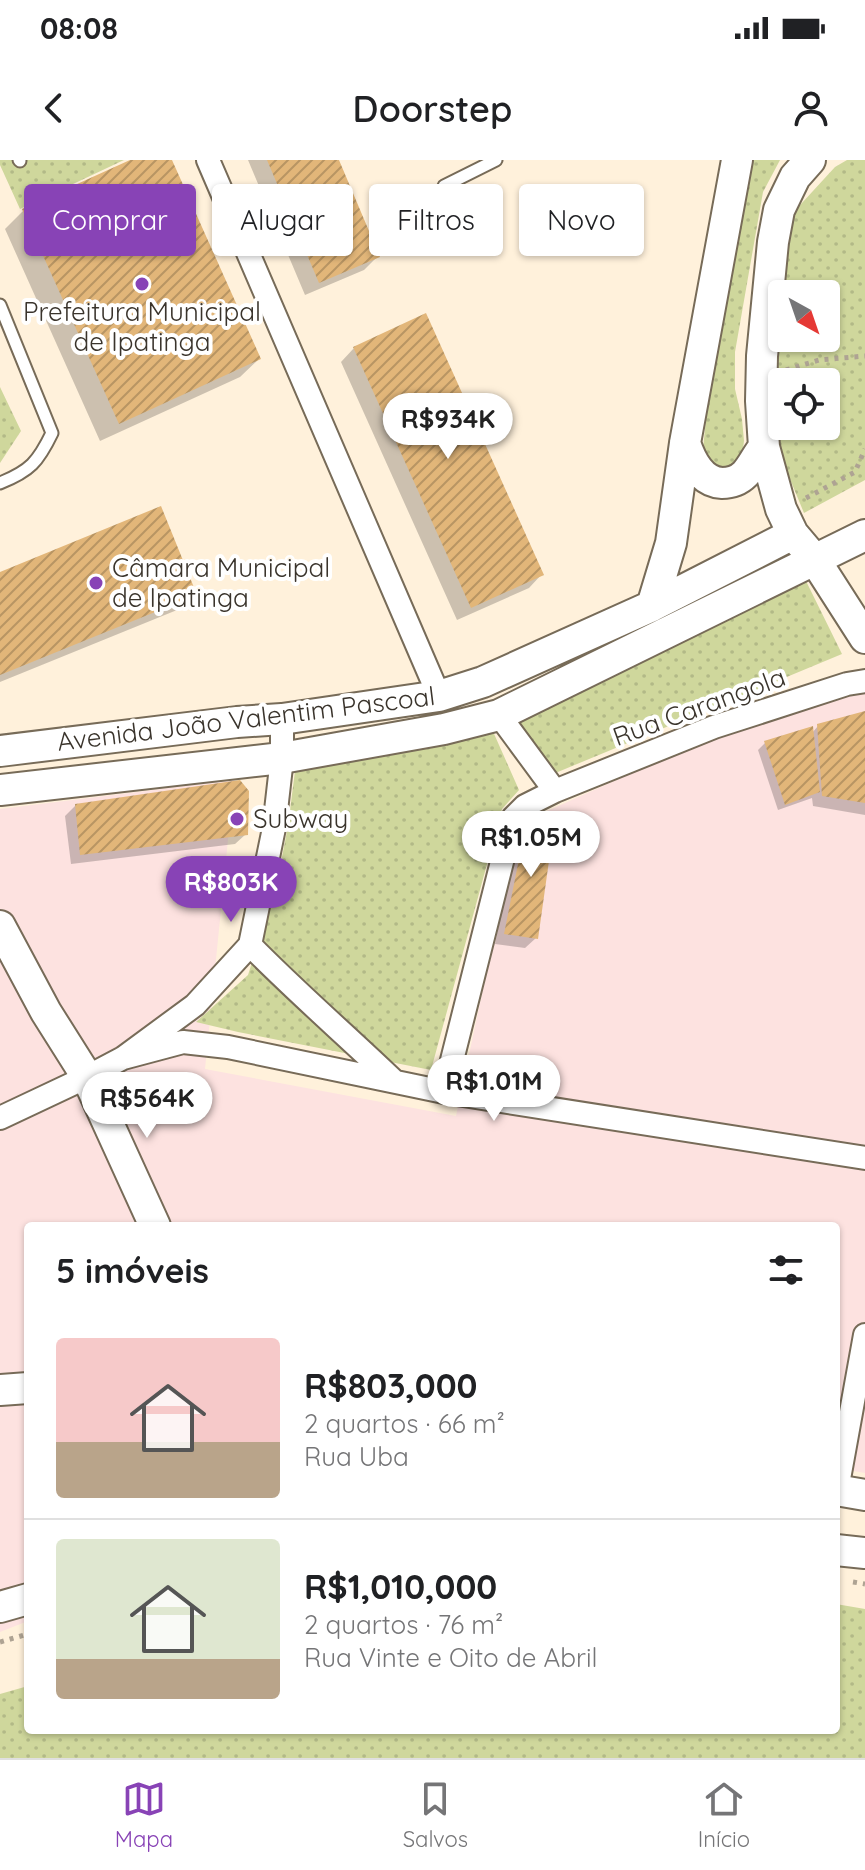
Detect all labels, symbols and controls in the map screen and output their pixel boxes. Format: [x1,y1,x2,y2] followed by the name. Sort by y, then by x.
[40,9,118,47] text: 08:08
[32,86,76,130] icon: back
[353,86,512,131] text: Doorstep
[789,86,833,130] icon: person
[24,184,196,256] chip: Comprar
[212,184,353,256] chip: Alugar
[369,184,503,256] chip: Filtros
[519,184,644,256] chip: Novo
[133,275,151,293] marker: Prefeitura Municipal de Ipatinga
[768,280,840,352] north arrow
[768,280,840,440] map controls
[23,295,261,358] place label: Prefeitura Municipal de Ipatinga
[768,368,840,440] button: locate
[383,393,513,461] pin: R$934K
[401,402,495,435] text: R$934K
[112,551,330,614] place label: Câmara Municipal de Ipatinga
[87,574,105,592] marker: Câmara Municipal de Ipatinga
[608,660,790,753] street label: Rua Carangola
[55,679,437,758] street label: Avenida João Valentim Pascoal
[253,802,348,835] place label: Subway
[228,810,246,828] marker: Subway
[457,811,605,879] pin: R$1.05M
[480,820,582,853] text: R$1.05M
[166,856,296,924] pin: R$803K
[184,865,278,898] text: R$803K
[420,1055,568,1123] pin: R$1.01M
[445,1064,543,1097] text: R$1.01M
[82,1072,212,1140] pin: R$564K
[99,1081,195,1114] text: R$564K
[764,1248,808,1292] icon: filters
[56,1249,209,1292] text: 5 imóveis
[304,1364,477,1407] text: R$803,000
[120,1370,216,1466] icon: home
[304,1407,505,1440] text: 2 quartos · 66 m²
[304,1440,409,1473] text: Rua Uba
[304,1565,497,1608] text: R$1,010,000
[120,1571,216,1667] icon: home
[304,1608,503,1641] text: 2 quartos · 76 m²
[304,1641,598,1674] text: Rua Vinte e Oito de Abril
[115,1777,173,1853] tab: Mapa
[403,1777,468,1853] tab: Salvos
[698,1777,750,1853] tab: Início

